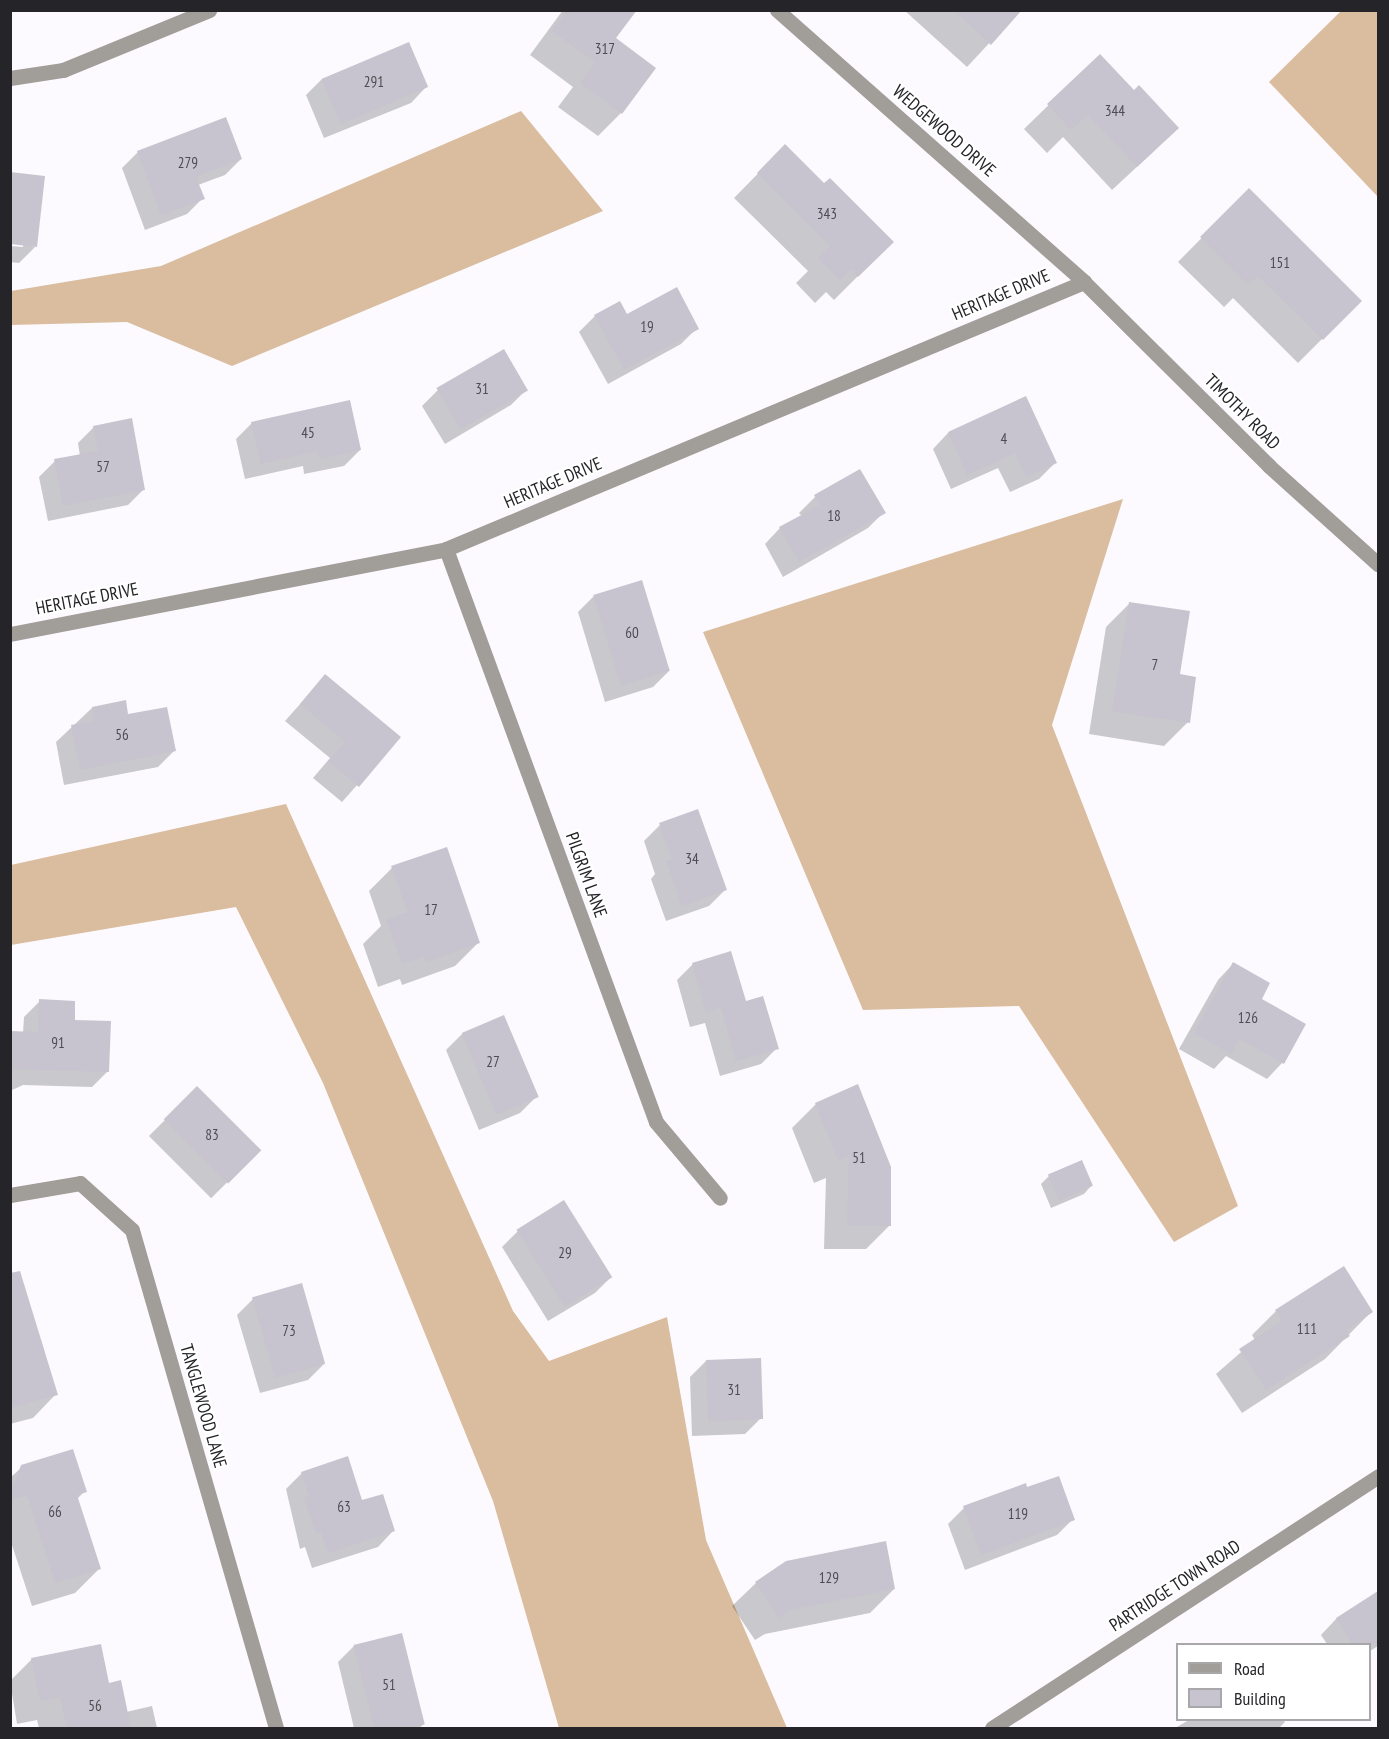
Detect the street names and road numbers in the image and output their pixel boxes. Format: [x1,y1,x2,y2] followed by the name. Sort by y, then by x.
[888,81,1000,181] street label: WEDGEWOOD DRIVE
[949,265,1053,325] street label: HERITAGE DRIVE
[1200,370,1284,454] street label: TIMOTHY ROAD
[501,453,605,513] street label: HERITAGE DRIVE
[34,578,140,620] street label: HERITAGE DRIVE
[561,829,611,921] street label: PILGRIM LANE
[175,1342,231,1470] street label: TANGLEWOOD LANE
[1105,1535,1245,1637] street label: PARTRIDGE TOWN ROAD

